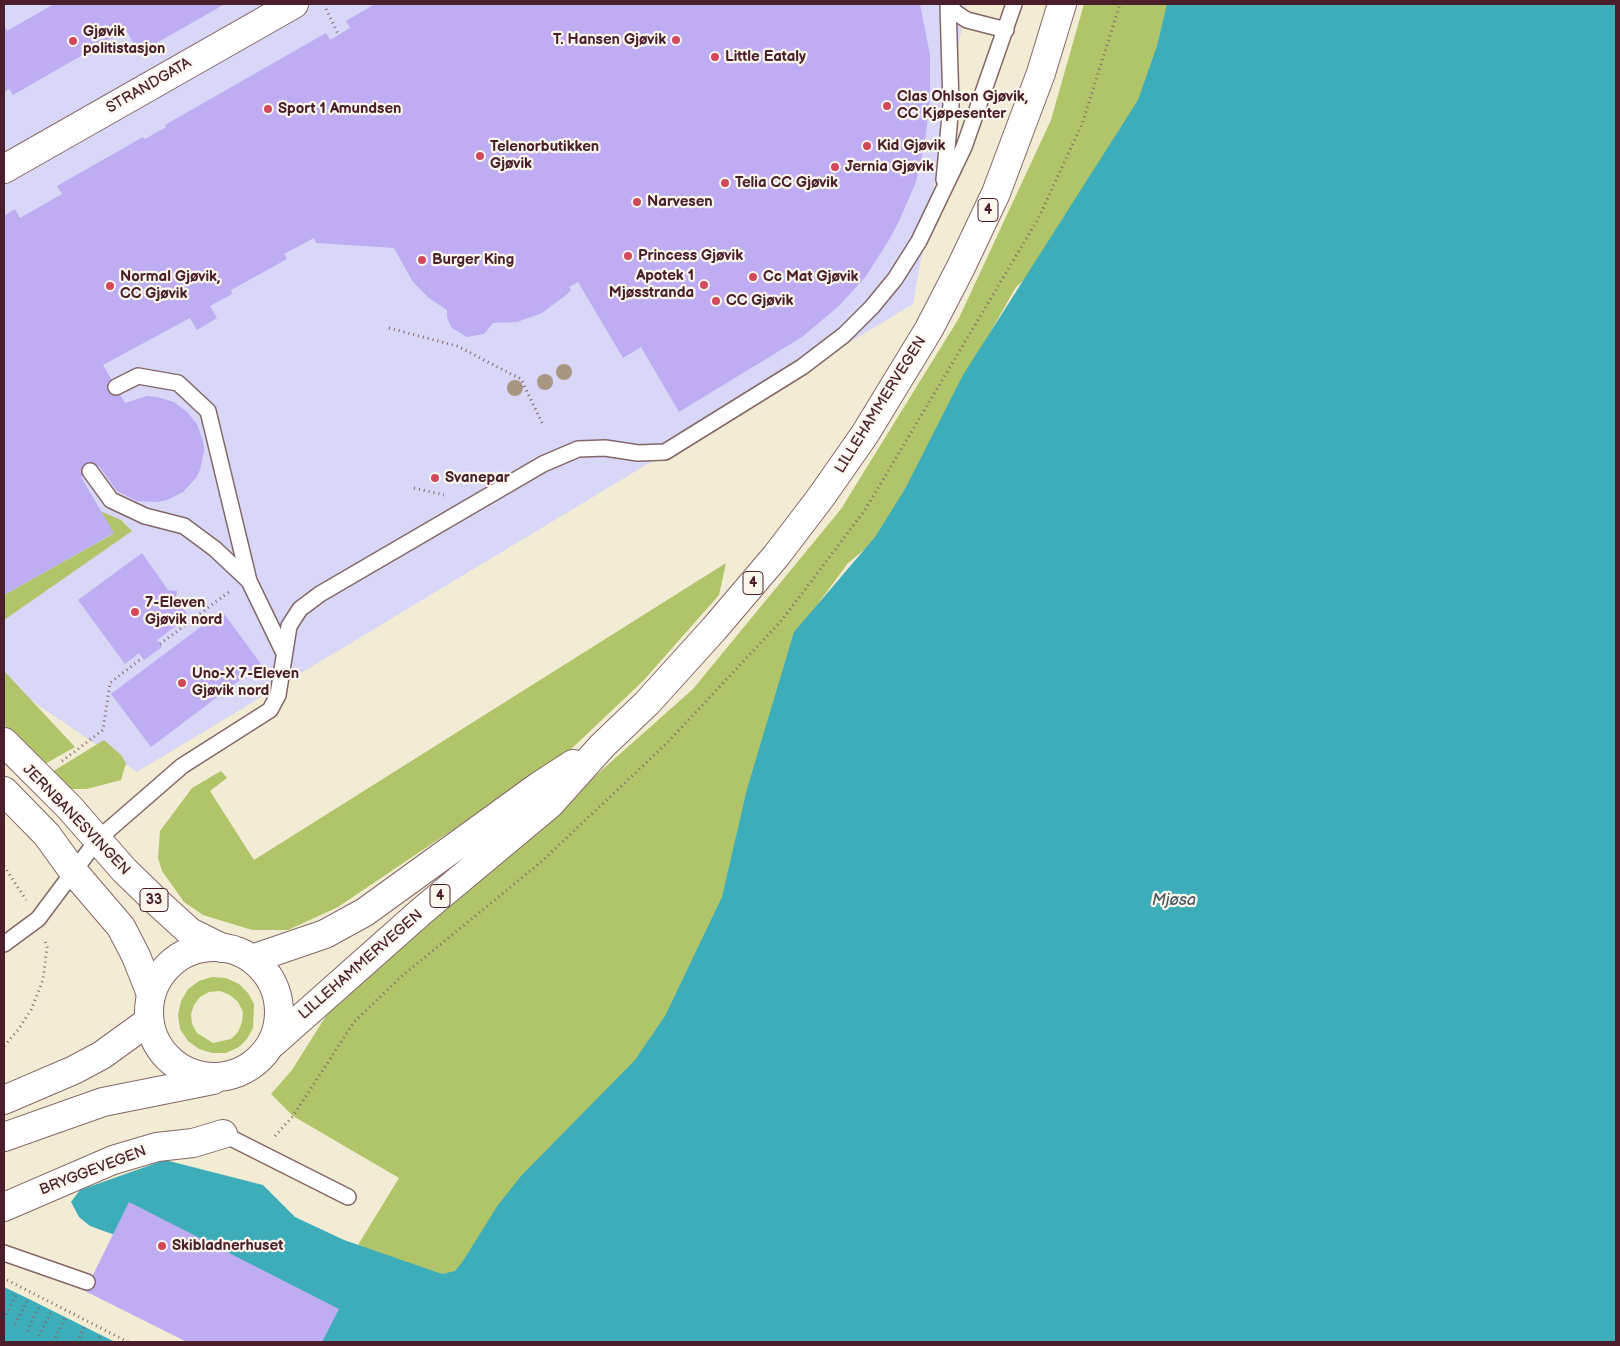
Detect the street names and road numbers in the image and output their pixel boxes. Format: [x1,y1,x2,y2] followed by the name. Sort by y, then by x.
[103,54,195,118] street label: STRANDGATA
[978,198,998,222] road number: 4
[831,333,931,477] street label: LILLEHAMMERVEGEN
[743,572,763,594] road number: 4
[18,761,134,879] street label: JERNBANESVINGEN
[430,884,450,908] road number: 4
[140,888,168,912] road number: 33
[295,906,427,1024] street label: LILLEHAMMERVEGEN
[37,1142,149,1200] street label: BRYGGEVEGEN

